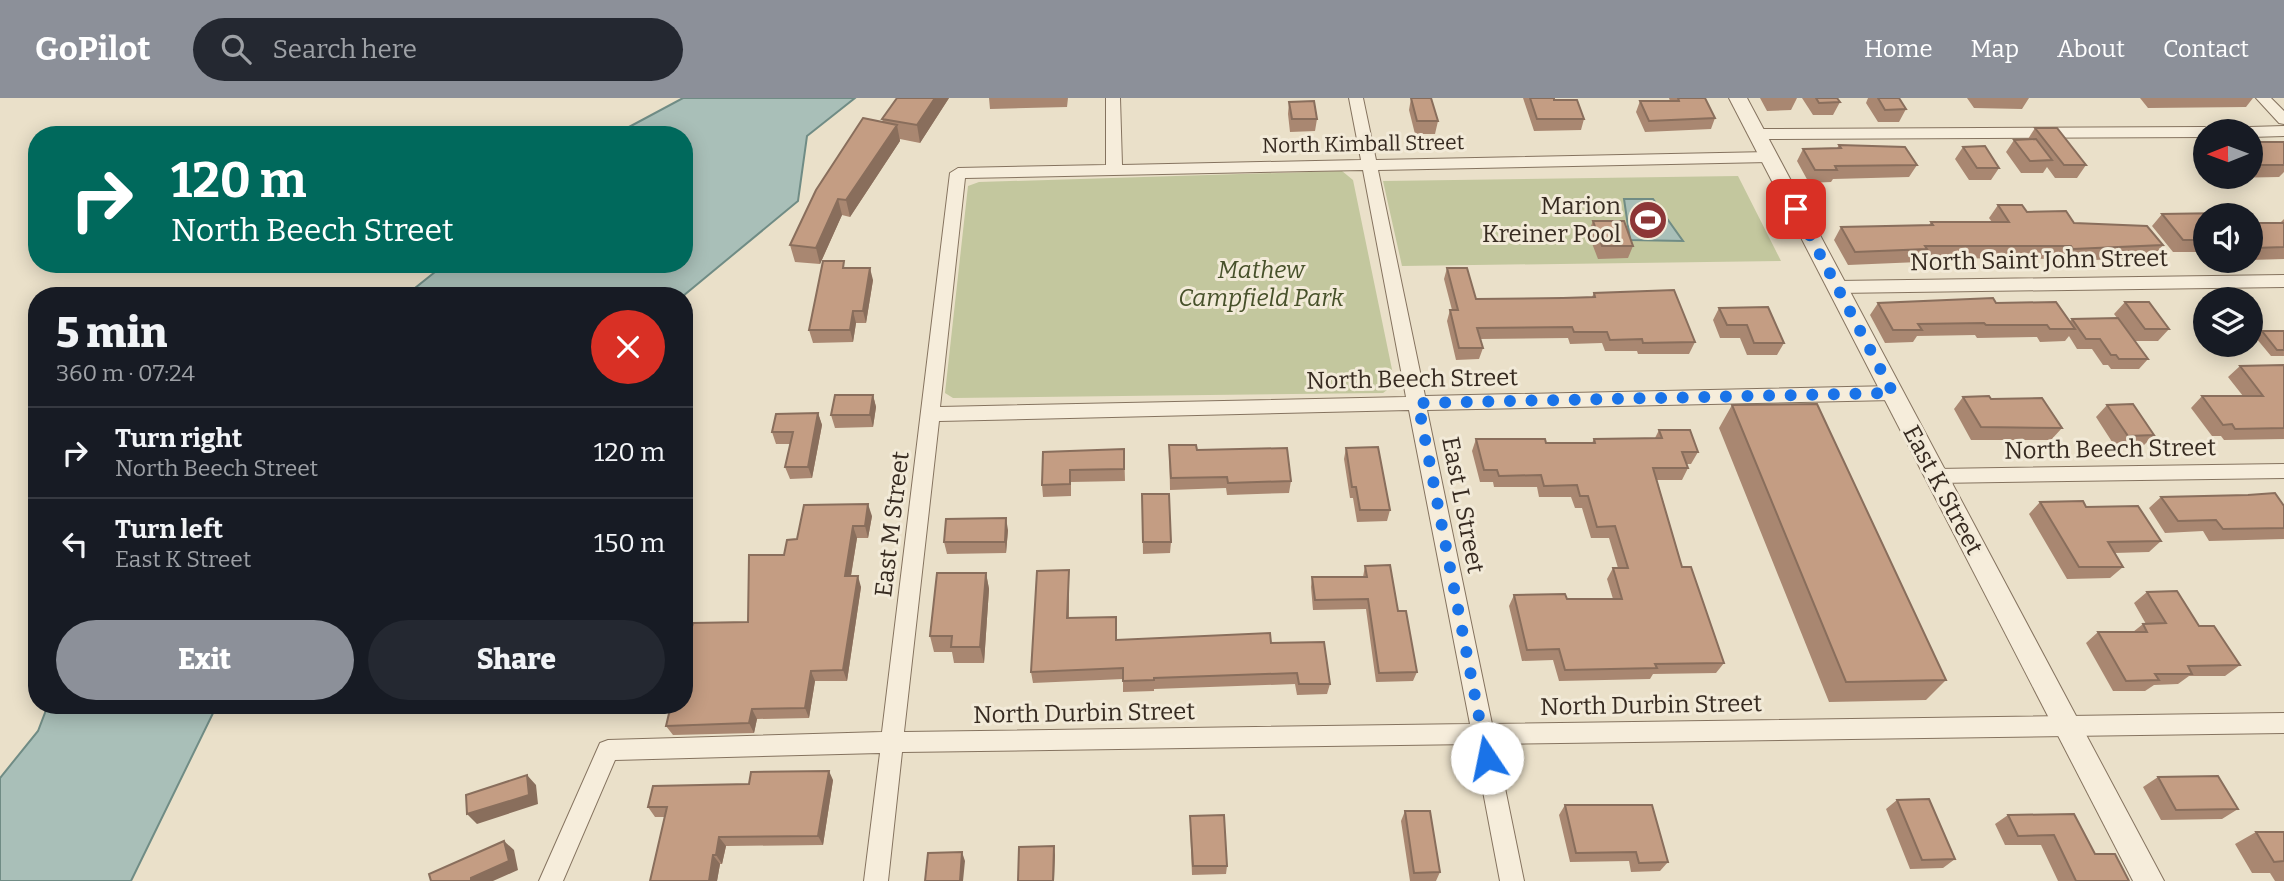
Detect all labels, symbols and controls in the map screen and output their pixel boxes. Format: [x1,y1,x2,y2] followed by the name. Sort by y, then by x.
[193,18,683,81] search box
[35,29,151,69] text: GoPilot
[217,30,255,68] icon: search
[273,34,417,65] text: Search here
[1864,35,1933,63] text: Home
[1971,35,2019,63] text: Map
[2057,35,2125,63] text: About
[2163,35,2249,63] text: Contact
[2193,119,2263,189] north arrow
[2193,119,2263,357] map controls
[1262,129,1465,159] street label: North Kimball Street
[171,151,306,210] text: 120 m
[56,154,147,245] icon: right
[1766,179,1826,239] pin
[1777,190,1815,228] icon: arrive
[1482,192,1621,248] place label: Marion Kreiner Pool
[1627,199,1669,241] sports icon: Marion Kreiner Pool
[2193,203,2263,273] button: sound
[171,211,454,249] text: North Beech Street
[1910,244,2169,276] street label: North Saint John Street
[1178,256,1345,312] park label: Mathew Campfield Park
[2193,287,2263,357] button: layers
[56,308,167,358] text: 5 min
[591,310,665,384] button: close
[56,359,195,387] text: 360 m · 07:24
[1306,363,1519,395] street label: North Beech Street
[1897,421,1989,560] street label: East K Street
[115,423,242,454] text: Turn right
[2004,433,2217,465] street label: North Beech Street
[56,434,94,472] icon: right
[1436,434,1490,576] street label: East L Street
[594,437,665,468] text: 120 m
[869,449,915,598] street label: East M Street
[115,454,318,482] text: North Beech Street
[115,514,223,545] text: Turn left
[56,525,94,563] icon: left
[594,528,665,559] text: 150 m
[115,545,251,573] text: East K Street
[56,620,354,700] button: Exit
[368,620,665,700] button: Share
[1540,689,1763,721] street label: North Durbin Street
[973,697,1196,729] street label: North Durbin Street
[1450,721,1524,795] position arrow

